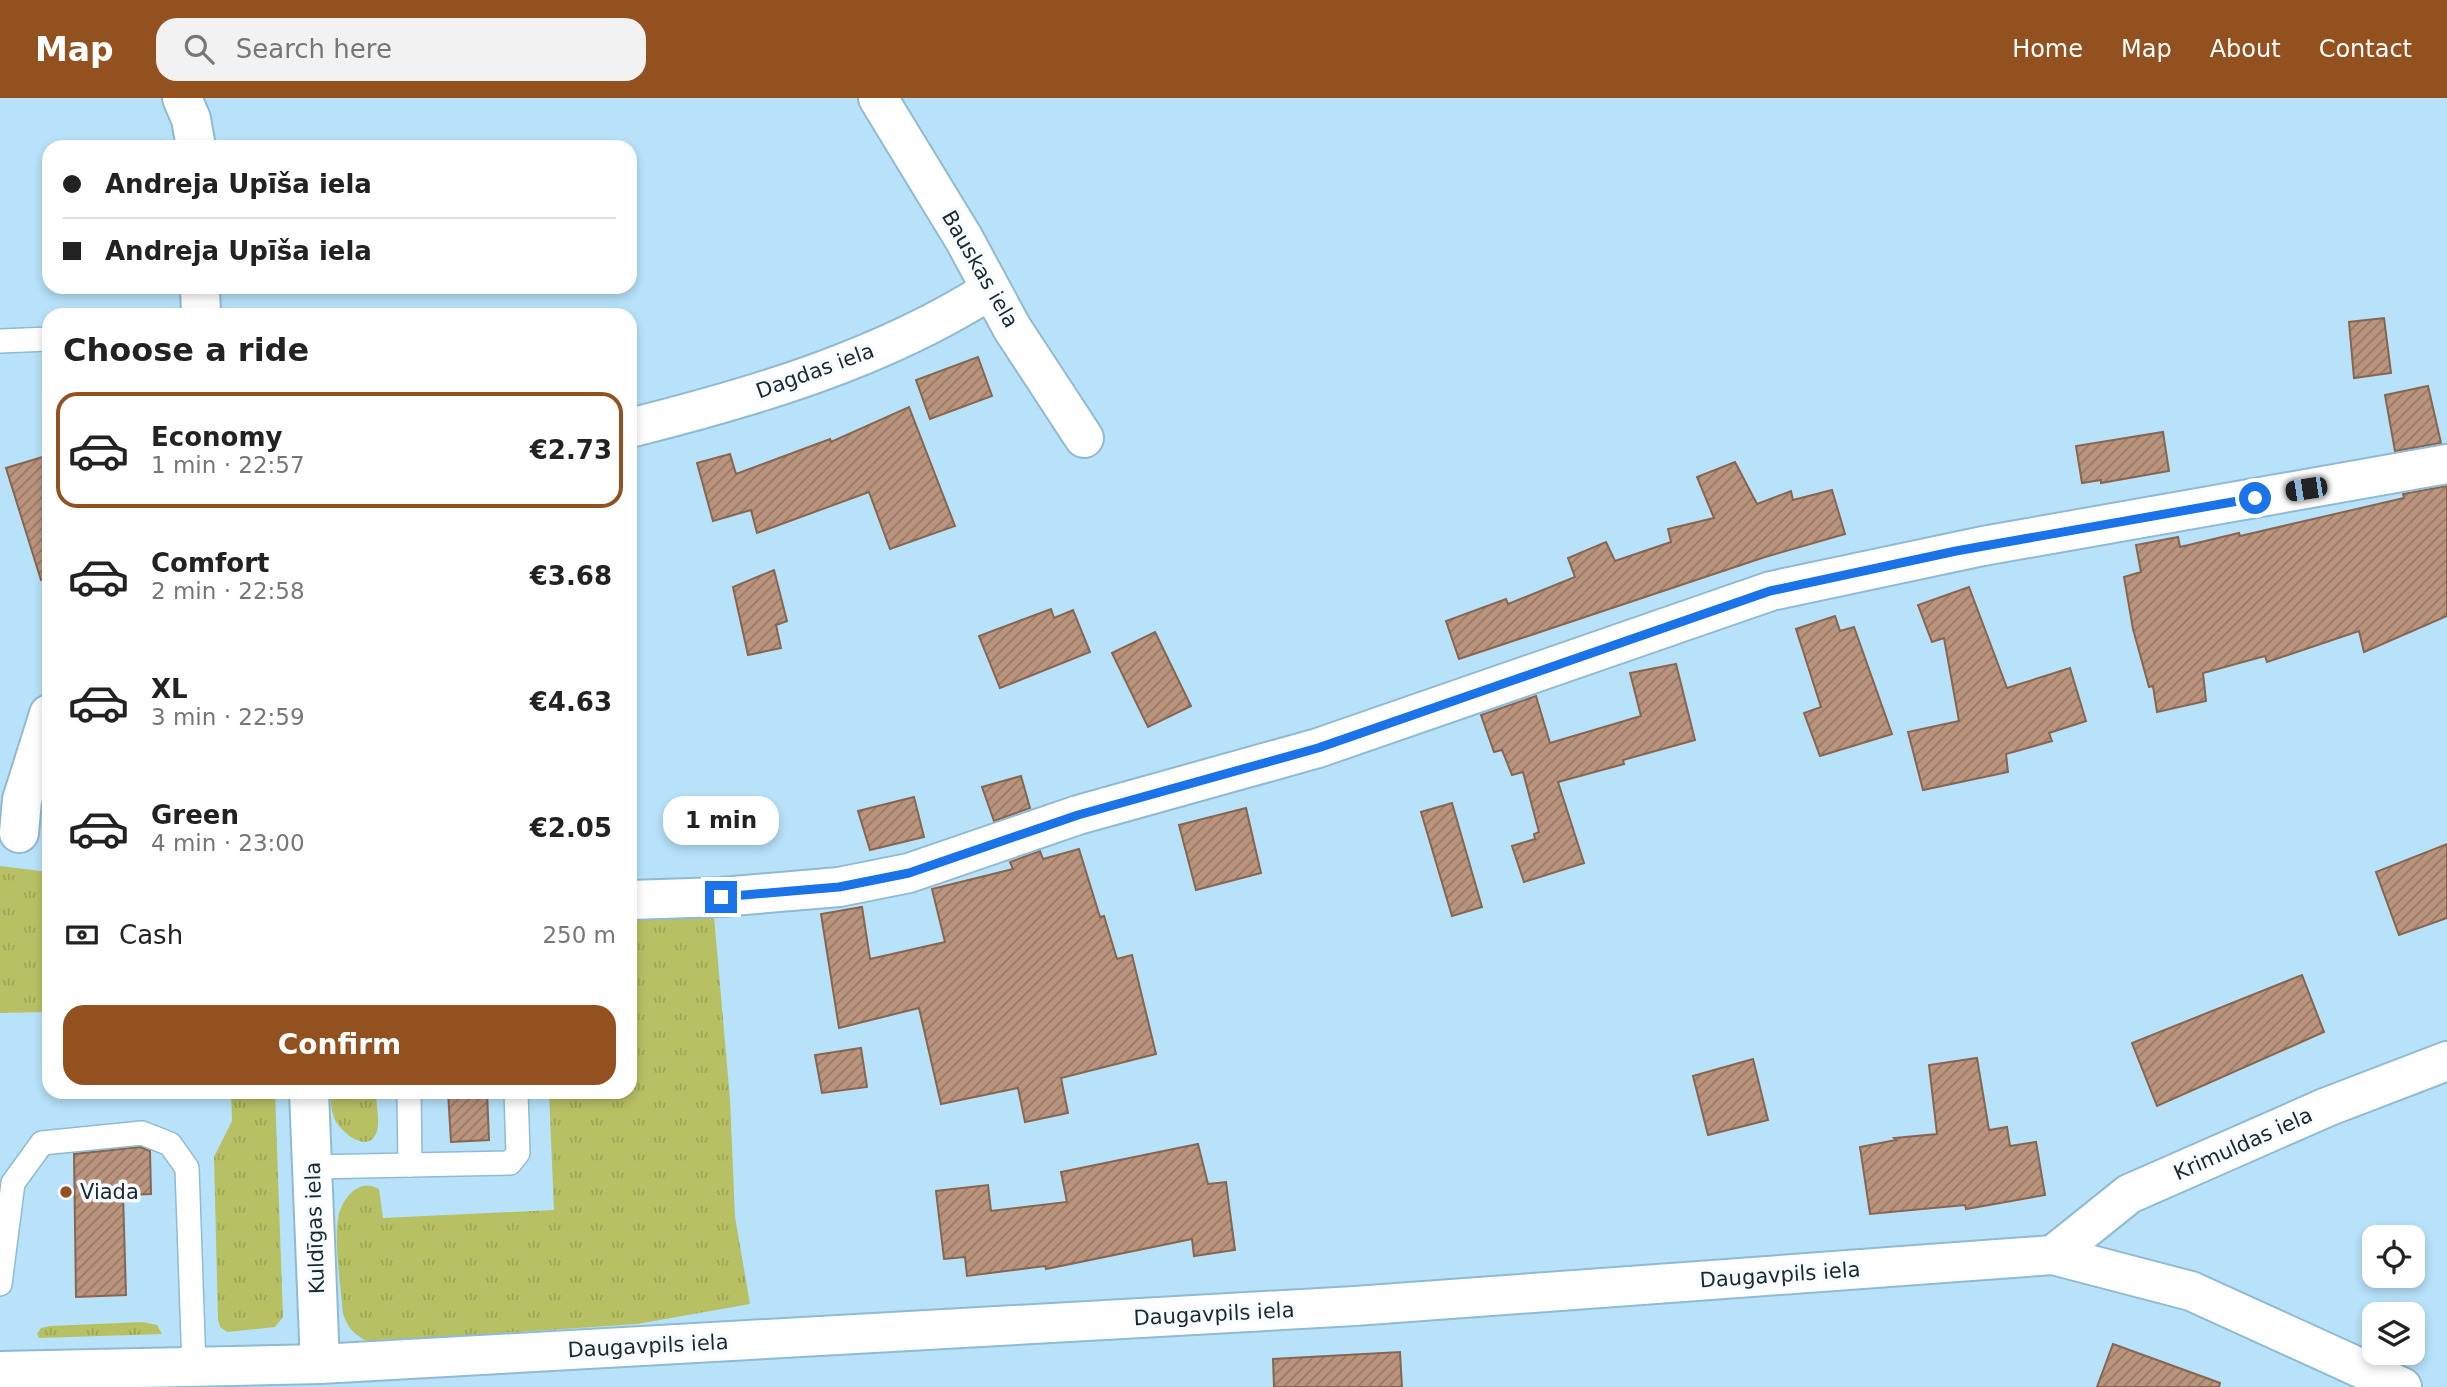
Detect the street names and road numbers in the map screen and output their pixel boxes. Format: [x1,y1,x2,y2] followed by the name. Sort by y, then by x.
[937,206,1023,332] street label: Bauskas iela
[753,339,877,403] street label: Dagdas iela
[2170,1103,2316,1185] street label: Krimuldas iela
[301,1161,329,1295] street label: Kuldīgas iela
[1699,1257,1861,1293] street label: Daugavpils iela
[1133,1298,1295,1330] street label: Daugavpils iela
[567,1330,729,1362] street label: Daugavpils iela

